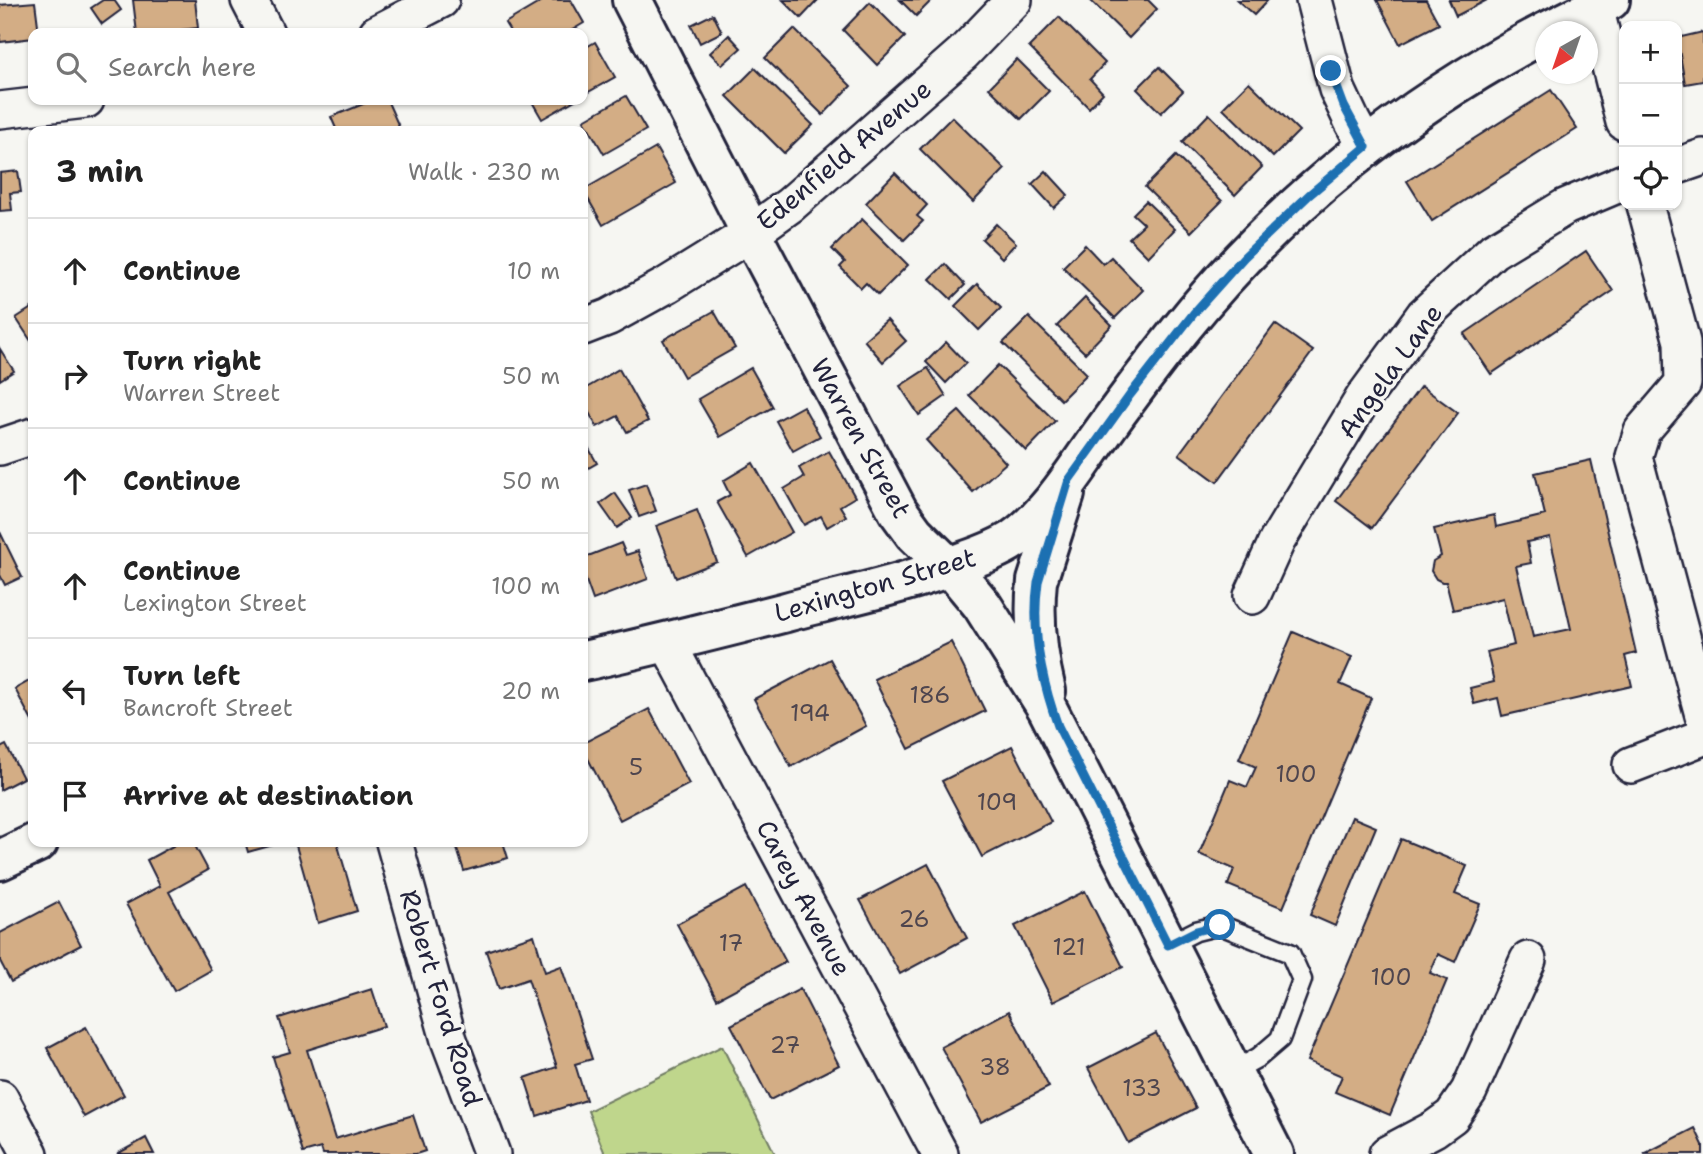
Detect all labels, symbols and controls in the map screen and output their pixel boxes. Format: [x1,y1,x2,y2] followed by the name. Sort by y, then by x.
[1535,21,1598,84] north arrow
[1619,21,1682,210] map controls
[1619,21,1682,84] button: +
[28,28,588,105] search box
[52,48,90,86] icon: search
[108,49,257,84] text: Search here
[1315,55,1346,86] route end
[749,71,938,238] street label: Edenfield Avenue
[1619,84,1682,147] button: −
[1619,147,1682,210] button: locate
[56,151,143,192] text: 3 min
[408,157,560,187] text: Walk · 230 m
[56,252,94,290] icon: ahead
[123,253,241,288] text: Continue
[507,256,560,286] text: 10 m
[1329,296,1450,445] street label: Angela Lane
[123,343,261,378] text: Turn right
[803,352,920,524] street label: Warren Street
[56,357,94,395] icon: right
[502,361,560,391] text: 50 m
[123,378,280,408] text: Warren Street
[56,462,94,500] icon: ahead
[123,463,241,498] text: Continue
[502,466,560,496] text: 50 m
[770,539,980,630] street label: Lexington Street
[123,553,241,588] text: Continue
[56,567,94,605] icon: ahead
[491,571,560,601] text: 100 m
[123,588,307,618] text: Lexington Street
[123,658,240,693] text: Turn left
[56,672,94,710] icon: left
[501,676,560,706] text: 20 m
[910,680,950,710] house number: 186
[123,693,293,723] text: Bancroft Street
[790,698,830,728] house number: 194
[629,752,643,782] house number: 5
[1275,759,1317,789] house number: 100
[56,777,94,815] icon: arrive
[123,778,413,813] text: Arrive at destination
[977,787,1017,817] house number: 109
[749,814,860,982] street label: Carey Avenue
[392,885,491,1110] street label: Robert Ford Road
[898,904,930,934] house number: 26
[1204,909,1235,940] route start
[719,928,743,958] house number: 17
[1053,932,1086,962] house number: 121
[1370,962,1412,992] house number: 100
[770,1030,800,1060] house number: 27
[979,1052,1011,1082] house number: 38
[1122,1073,1162,1103] house number: 133

